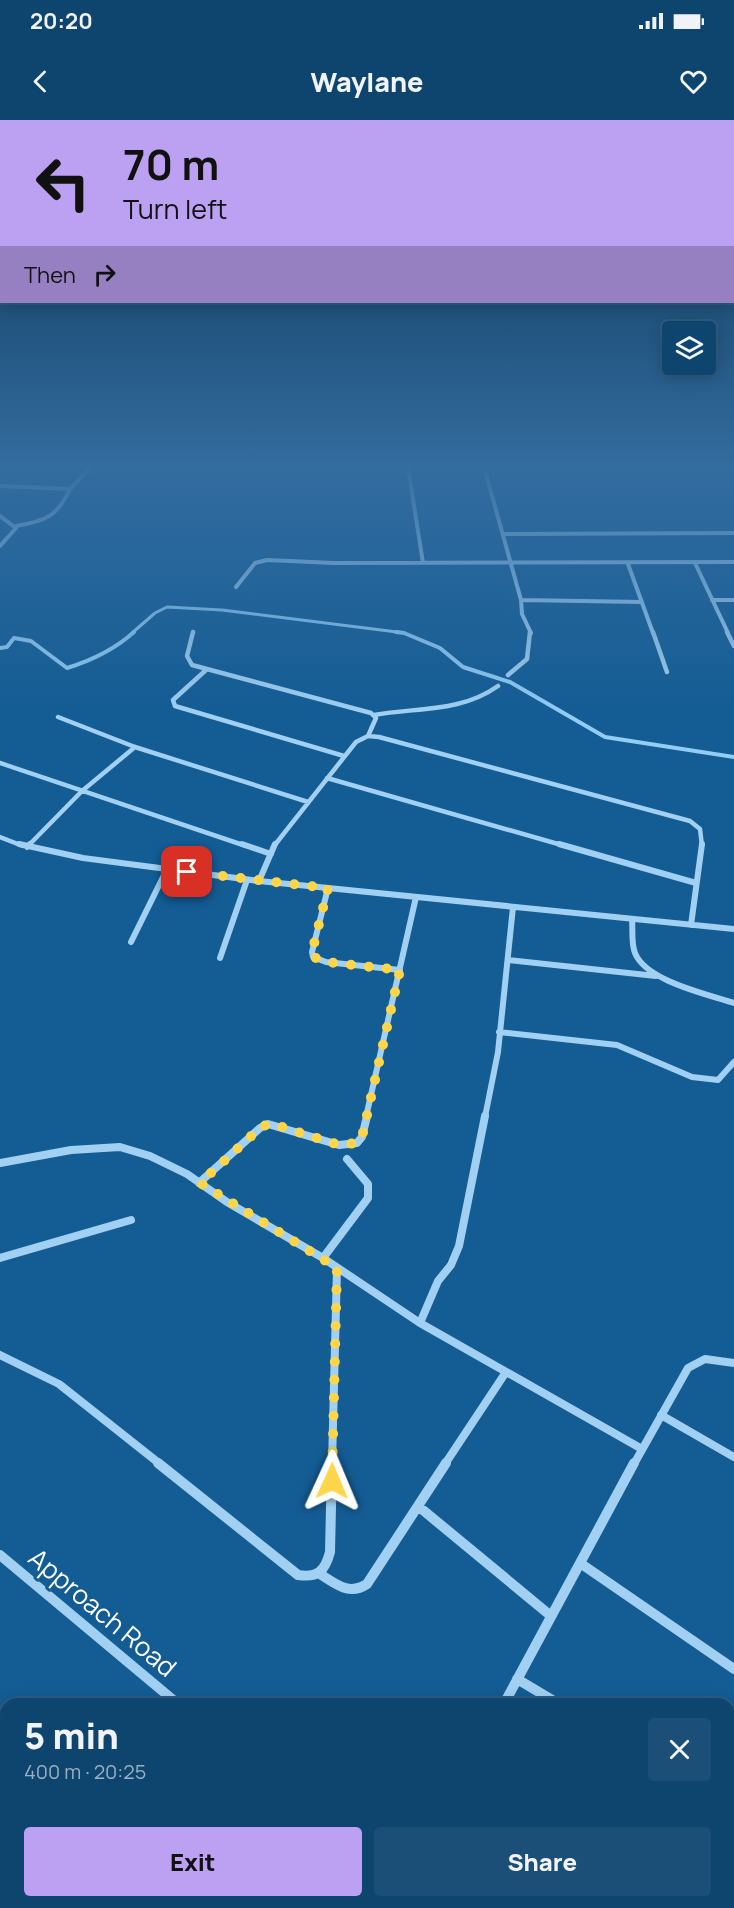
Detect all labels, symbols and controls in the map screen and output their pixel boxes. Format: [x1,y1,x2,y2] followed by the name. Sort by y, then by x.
[30,6,93,36] text: 20:20
[311,63,423,100] text: Waylane
[24,65,57,98] icon: back
[677,65,710,98] icon: heart
[123,135,219,193] text: 70 m
[24,144,102,222] icon: left
[123,190,227,227] text: Turn left
[88,258,121,291] icon: right
[24,260,76,290] text: Then
[662,321,716,375] map controls
[662,321,716,375] button: layers
[161,846,212,897] pin
[170,855,203,888] icon: arrive
[300,1449,364,1513] position arrow
[21,1539,185,1685] street label: Approach Road
[24,1711,119,1760] text: 5 min
[648,1718,711,1781] button: close
[24,1758,146,1785] text: 400 m · 20:25
[24,1827,362,1896] button: Exit
[374,1827,711,1896] button: Share

